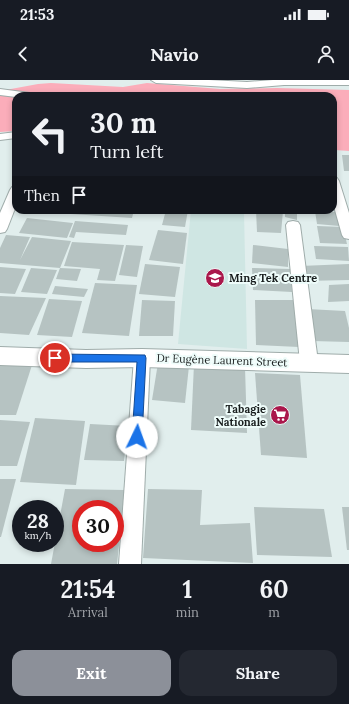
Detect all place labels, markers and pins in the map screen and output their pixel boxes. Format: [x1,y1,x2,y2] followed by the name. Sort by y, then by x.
[204,267,226,289] school or university icon: Ming Tek Centre
[229,271,317,285] place label: Ming Tek Centre
[38,341,72,375] pin
[216,402,266,429] place label: Tabagie Nationale
[269,404,291,426] supermarket icon: Tabagie Nationale

